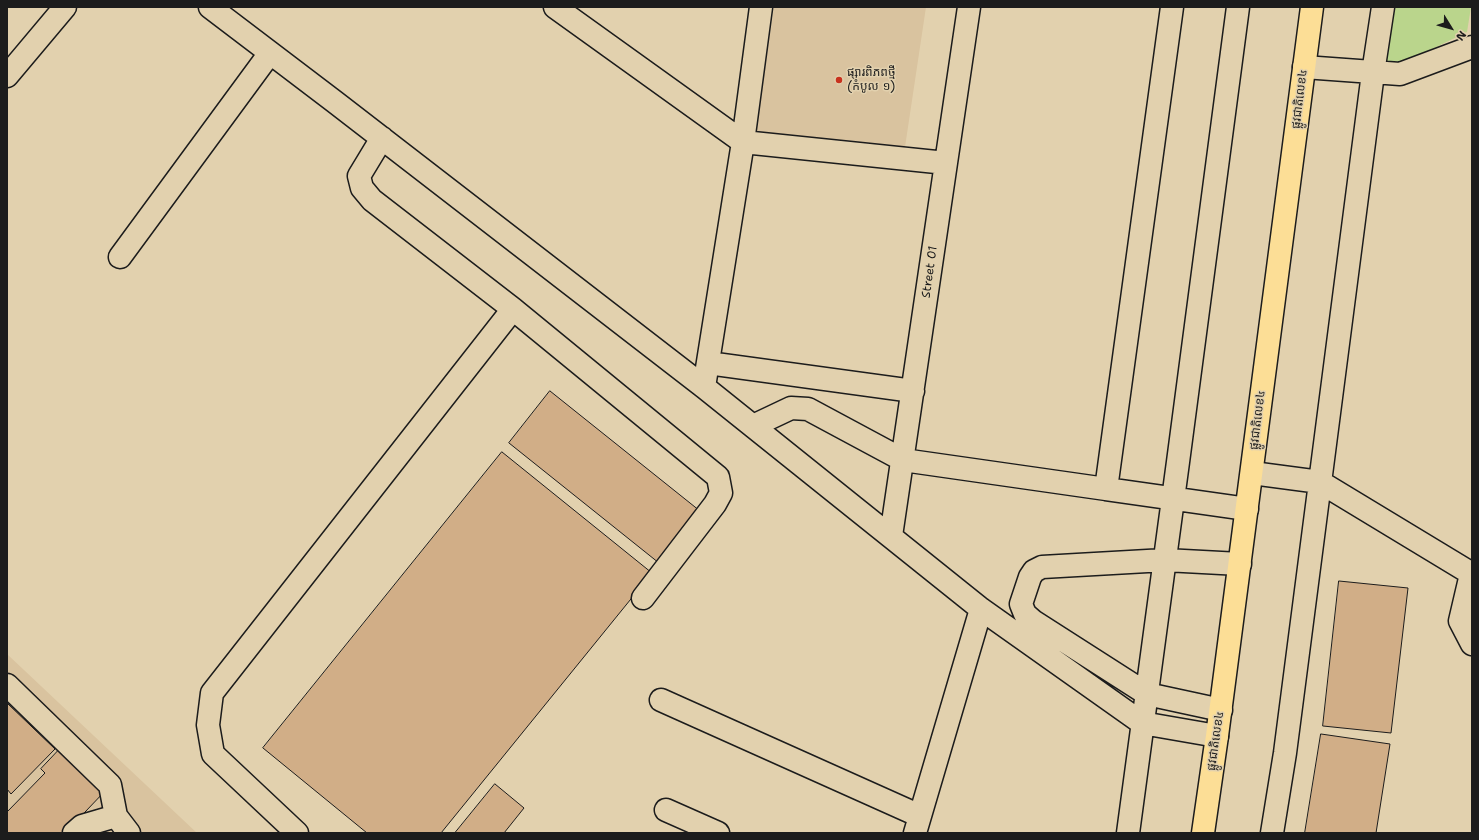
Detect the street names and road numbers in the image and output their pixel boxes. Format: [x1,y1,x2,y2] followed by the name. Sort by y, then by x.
[1289,68,1311,130] street label: ផ្លូវជាតិលេខ៤
[919,245,941,299] street label: Street 01
[1247,389,1269,451] street label: ផ្លូវជាតិលេខ៤
[1205,710,1227,772] street label: ផ្លូវជាតិលេខ៤

